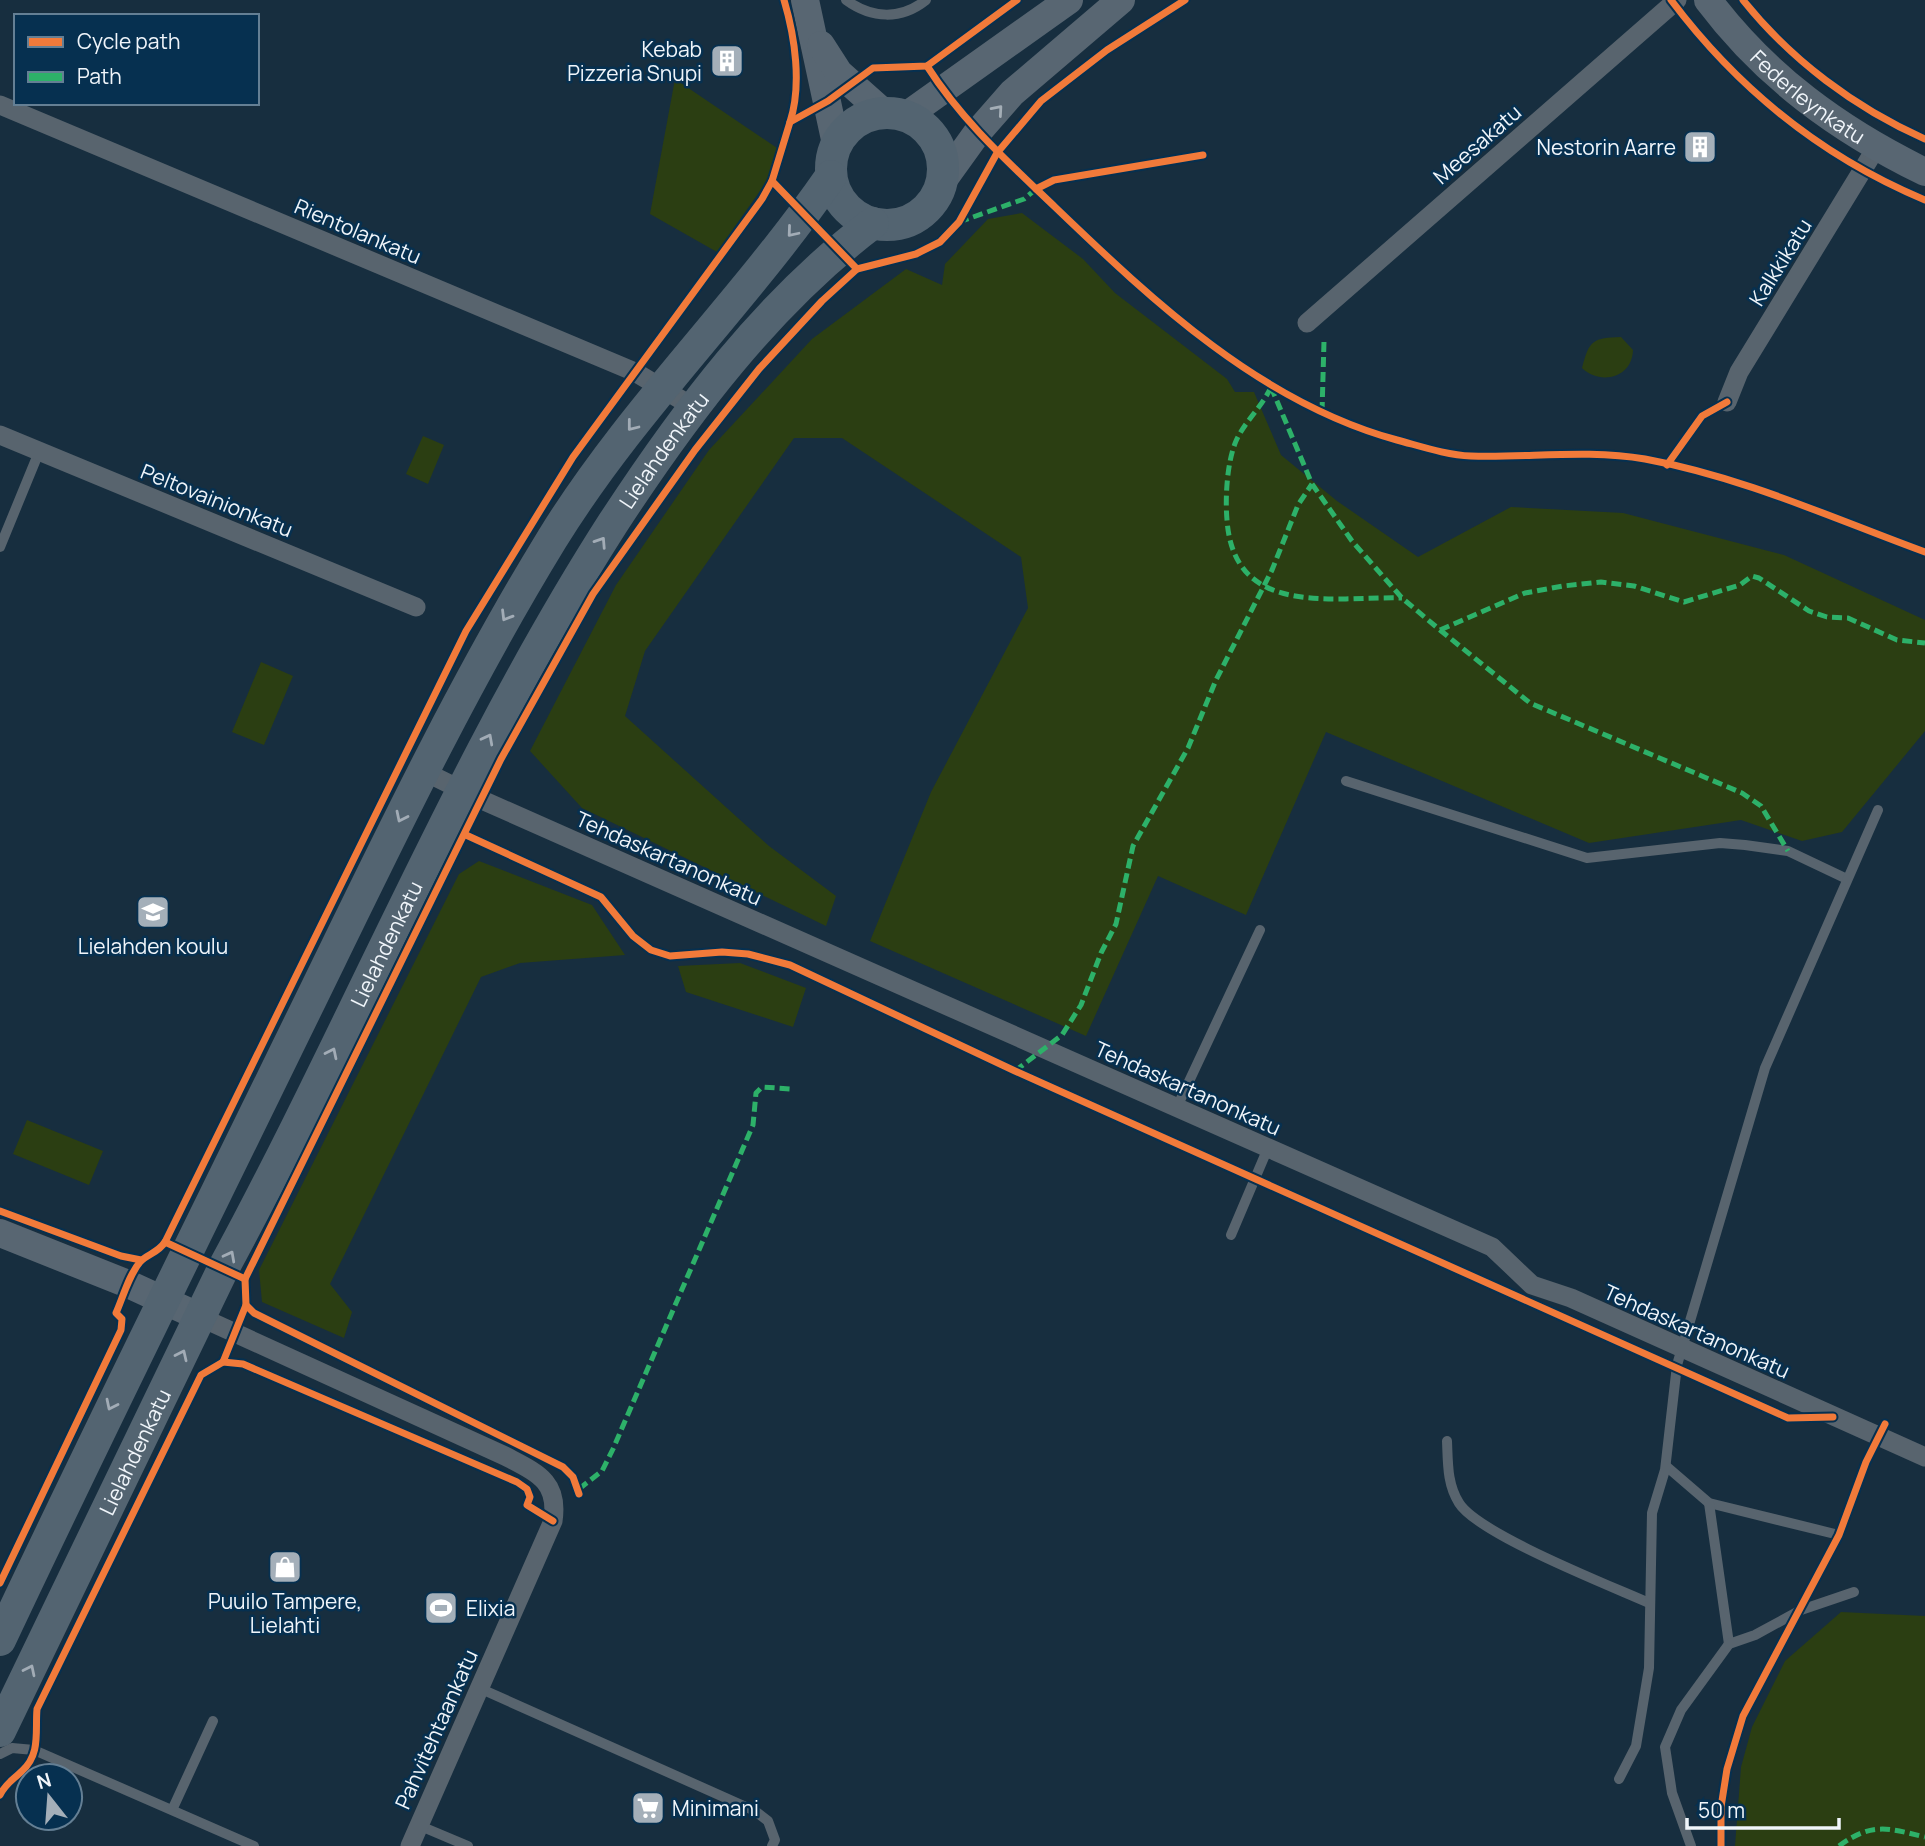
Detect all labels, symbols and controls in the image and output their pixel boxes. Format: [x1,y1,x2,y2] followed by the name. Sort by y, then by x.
[14,14,259,105] legend
[77,27,180,55] text: Cycle path
[567,35,702,87] place label: Kebab Pizzeria Snupi
[708,42,746,80] building icon: Kebab Pizzeria Snupi
[1744,44,1871,150] street label: Federleynkatu
[77,62,122,90] text: Path
[1427,98,1527,190] street label: Meesakatu
[989,105,1002,118] one-way arrow
[1681,128,1719,166] building icon: Nestorin Aarre
[1537,133,1676,161] place label: Nestorin Aarre
[290,192,426,270] street label: Rientolankatu
[1742,213,1818,311] street label: Kalkkikatu
[788,224,800,237] one-way arrow
[613,386,715,514] street label: Lielahdenkatu
[627,419,640,431] one-way arrow
[137,457,297,543] street label: Peltovainionkatu
[593,537,606,550] one-way arrow
[502,608,515,621] one-way arrow
[479,734,493,746] one-way arrow
[572,804,766,912] street label: Tehdaskartanonkatu
[395,810,409,822] one-way arrow
[344,876,429,1011] street label: Lielahdenkatu
[134,893,172,931] school or university icon: Lielahden koulu
[78,932,228,960] place label: Lielahden koulu
[1091,1034,1285,1142] street label: Tehdaskartanonkatu
[324,1048,338,1060] one-way arrow
[222,1251,235,1263] one-way arrow
[1600,1277,1794,1385] street label: Tehdaskartanonkatu
[174,1350,188,1362] one-way arrow
[92,1384,177,1520] street label: Lielahdenkatu
[105,1398,119,1410] one-way arrow
[266,1548,304,1586] shop icon: Puuilo Tampere, Lielahti
[208,1587,362,1639] place label: Puuilo Tampere, Lielahti
[422,1589,460,1627] sports icon: Elixia
[466,1594,515,1622] place label: Elixia
[388,1645,484,1813] street label: Pahvitehtaankatu
[21,1665,35,1677] one-way arrow
[14,1762,84,1832] north arrow
[34,1766,54,1795] text: N
[1687,1786,1839,1830] scale bar
[629,1789,667,1827] supermarket icon: Minimani
[672,1794,759,1822] place label: Minimani
[1698,1796,1745,1824] text: 50 m

